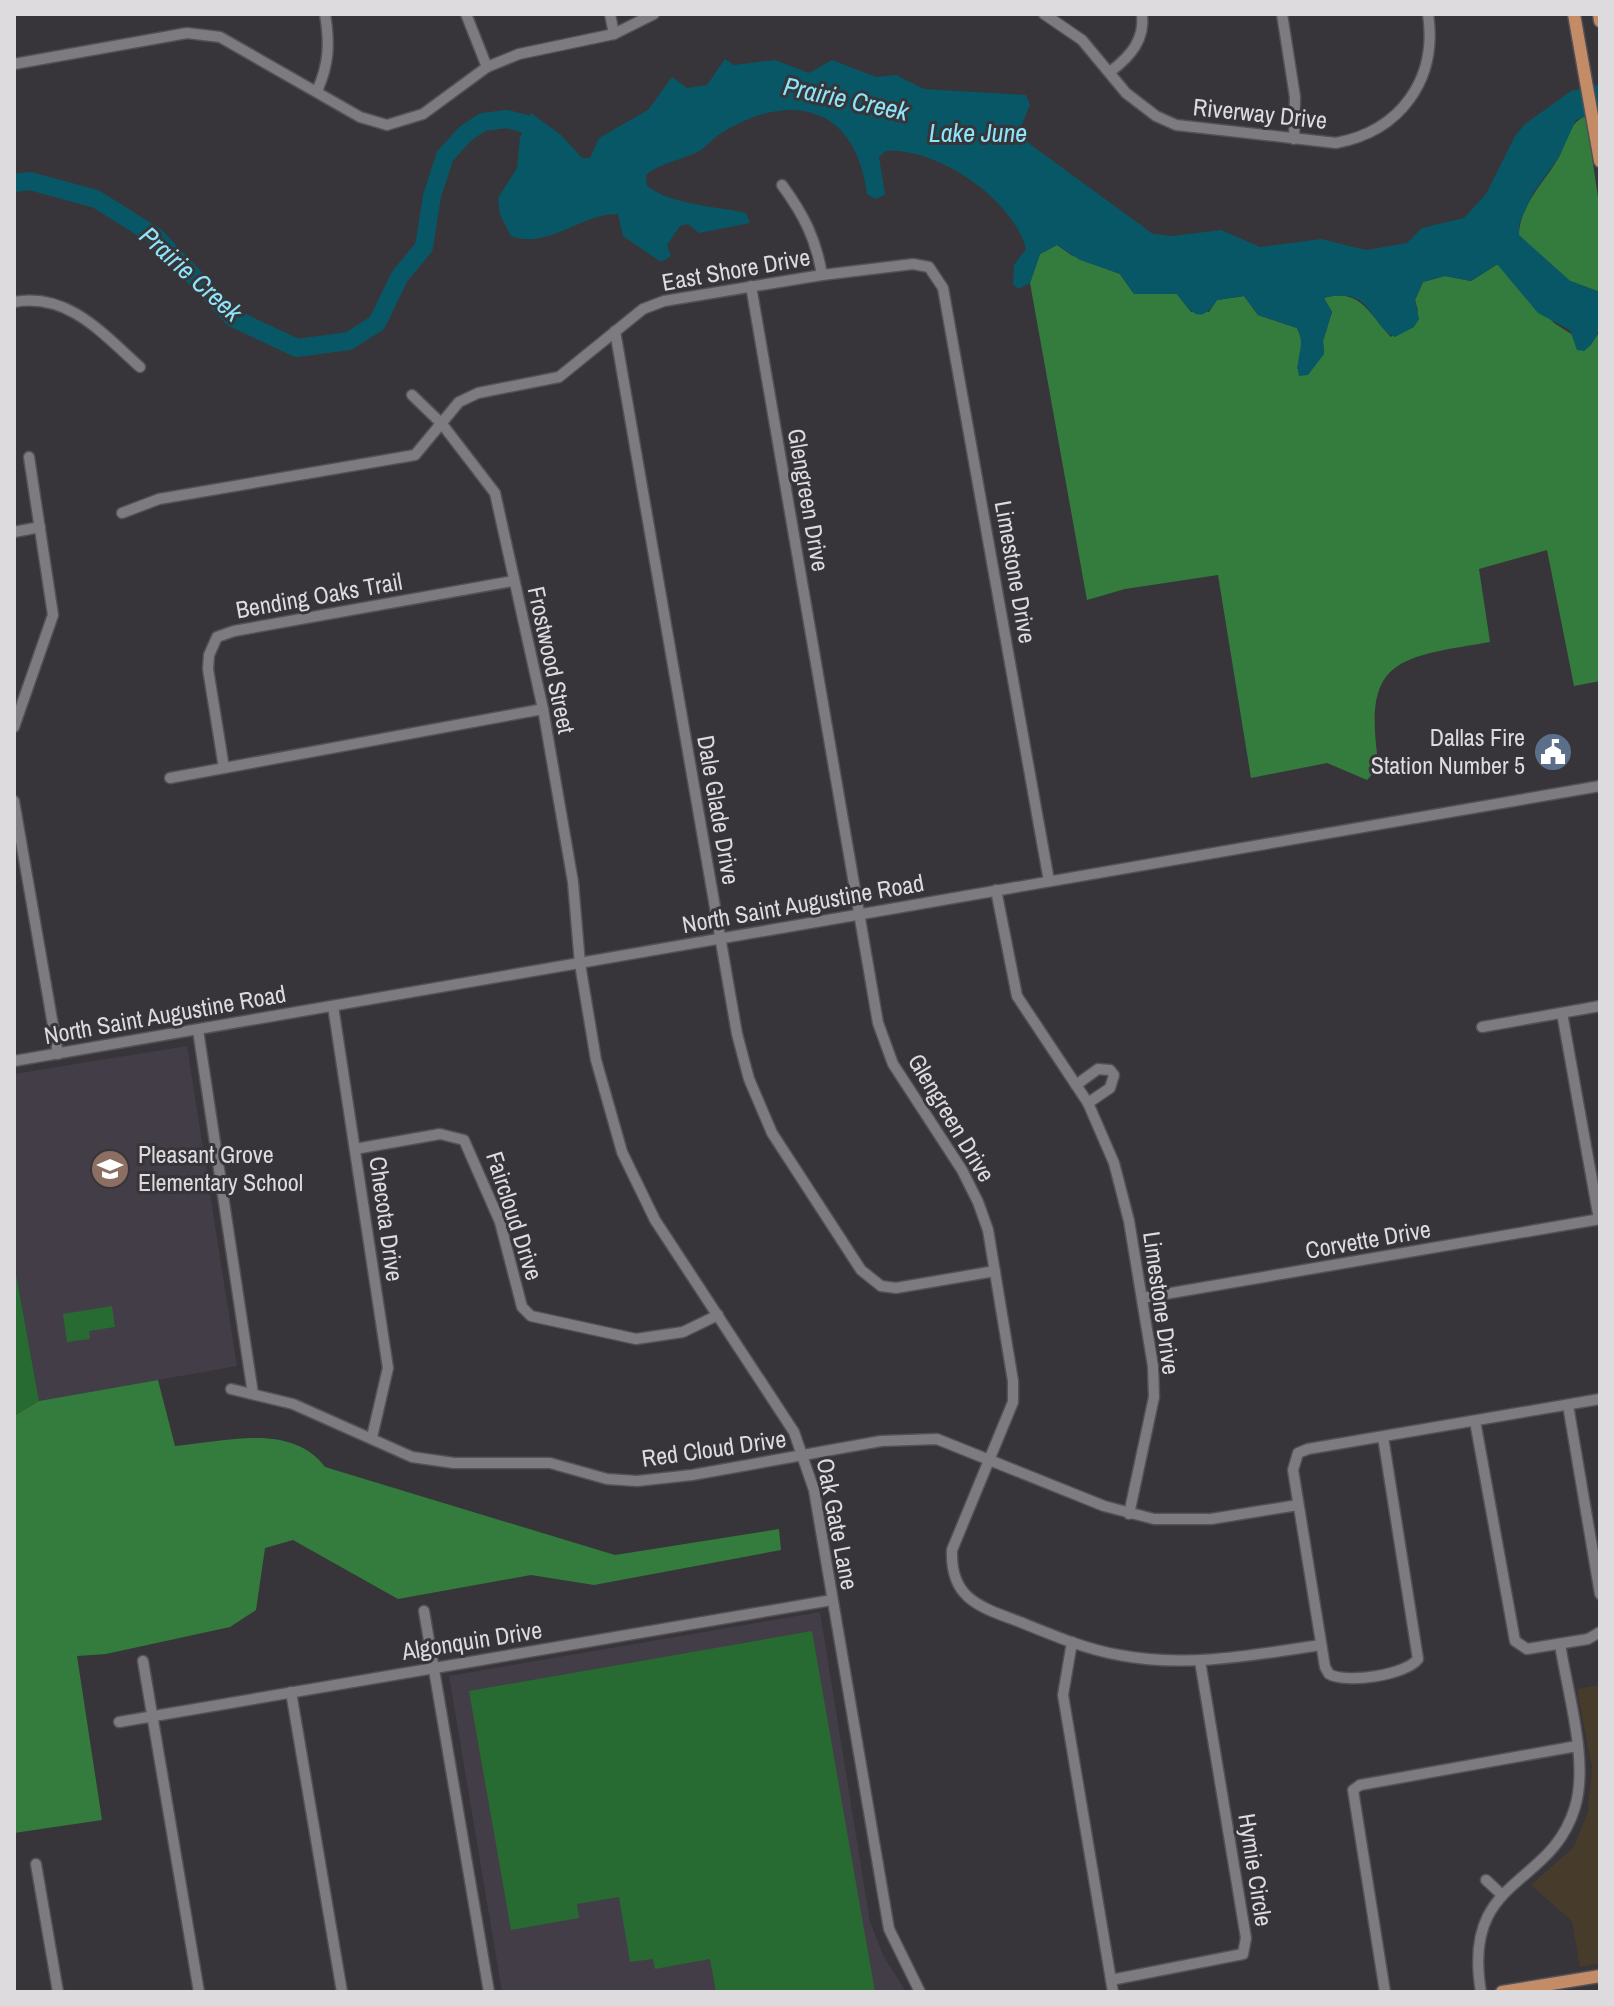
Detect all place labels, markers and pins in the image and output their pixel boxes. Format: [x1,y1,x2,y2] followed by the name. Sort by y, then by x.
[1371,721,1525,781] place label: Dallas Fire Station Number 5
[1532,731,1574,773] public building icon: Dallas Fire Station Number 5
[138,1138,303,1198] place label: Pleasant Grove Elementary School
[89,1148,131,1190] school or university icon: Pleasant Grove Elementary School

